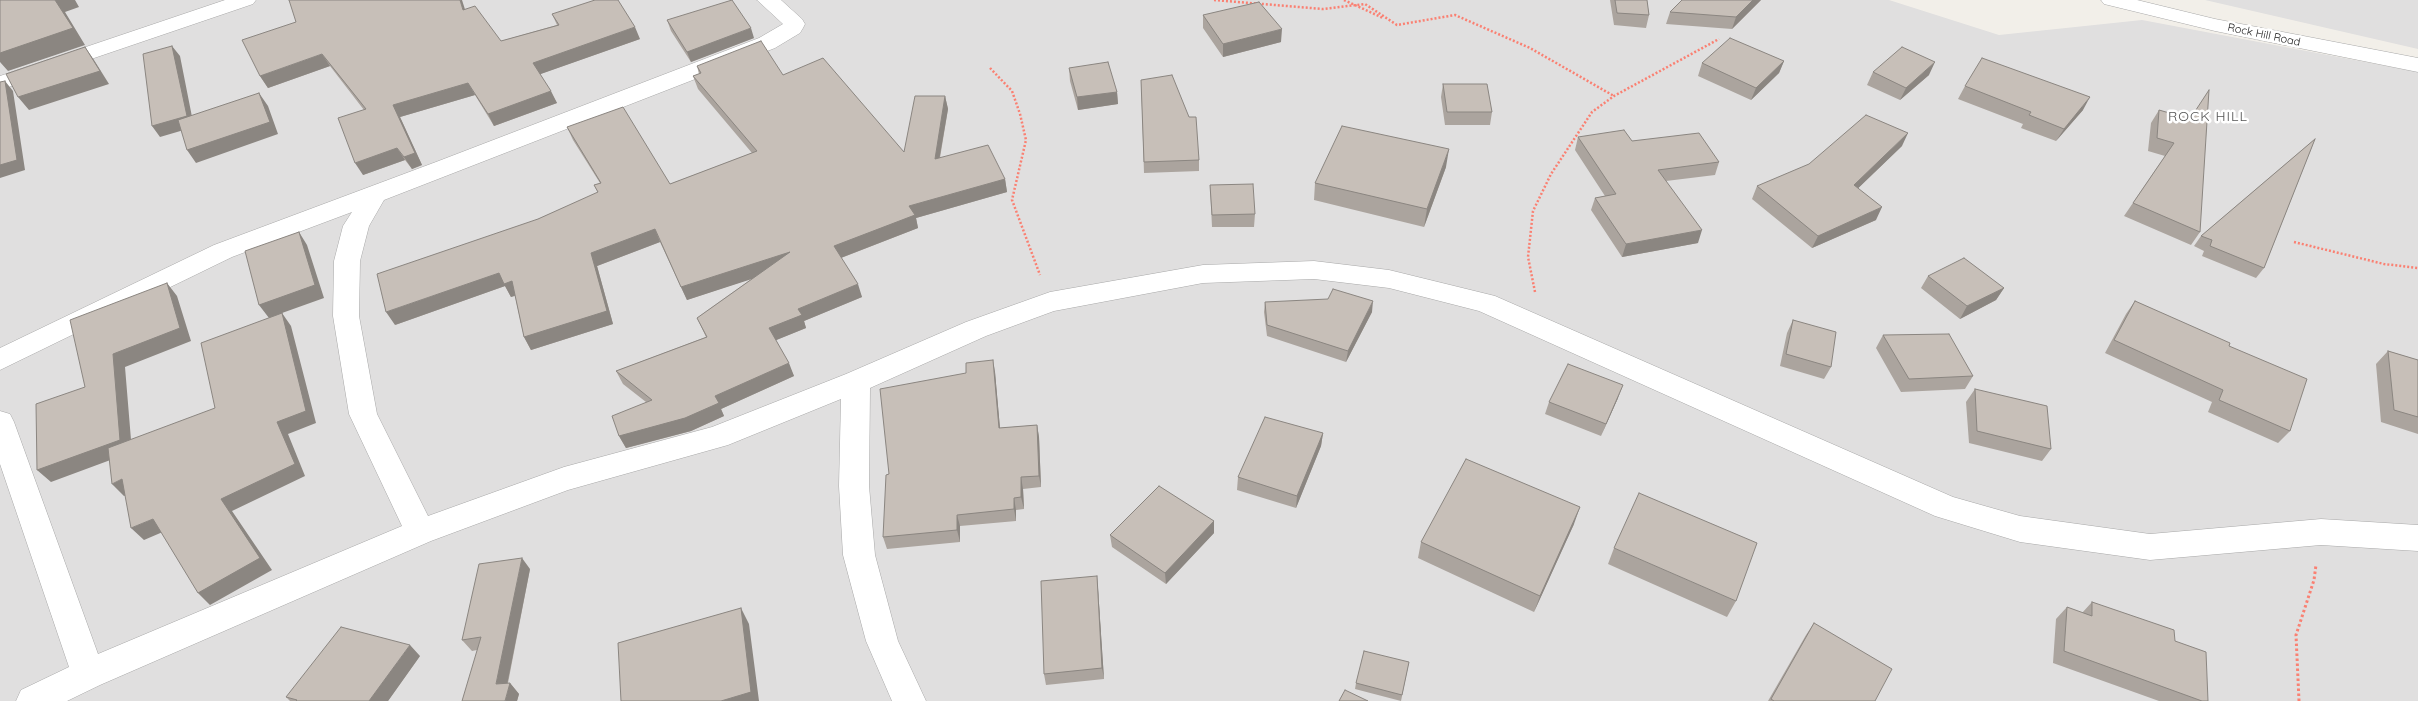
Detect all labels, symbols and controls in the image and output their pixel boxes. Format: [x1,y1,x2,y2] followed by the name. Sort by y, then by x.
[2226,21,2302,49] street label: Rock Hill Road
[2167,109,2249,125] district label: ROCK HILL

